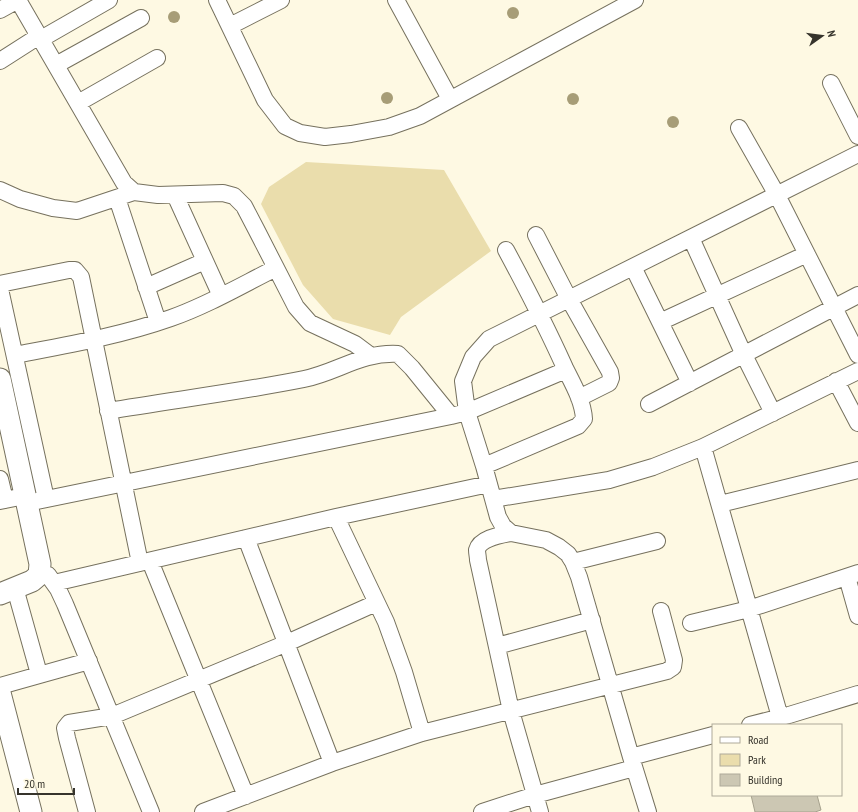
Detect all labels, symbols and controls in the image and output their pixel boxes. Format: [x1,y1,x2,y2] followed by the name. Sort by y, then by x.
[802,16,842,56] north arrow
[824,29,839,38] text: N
[712,724,842,796] legend
[748,732,768,747] text: Road
[748,752,766,767] text: Park
[18,770,74,796] scale bar
[748,772,783,787] text: Building
[24,776,45,791] text: 20 m

